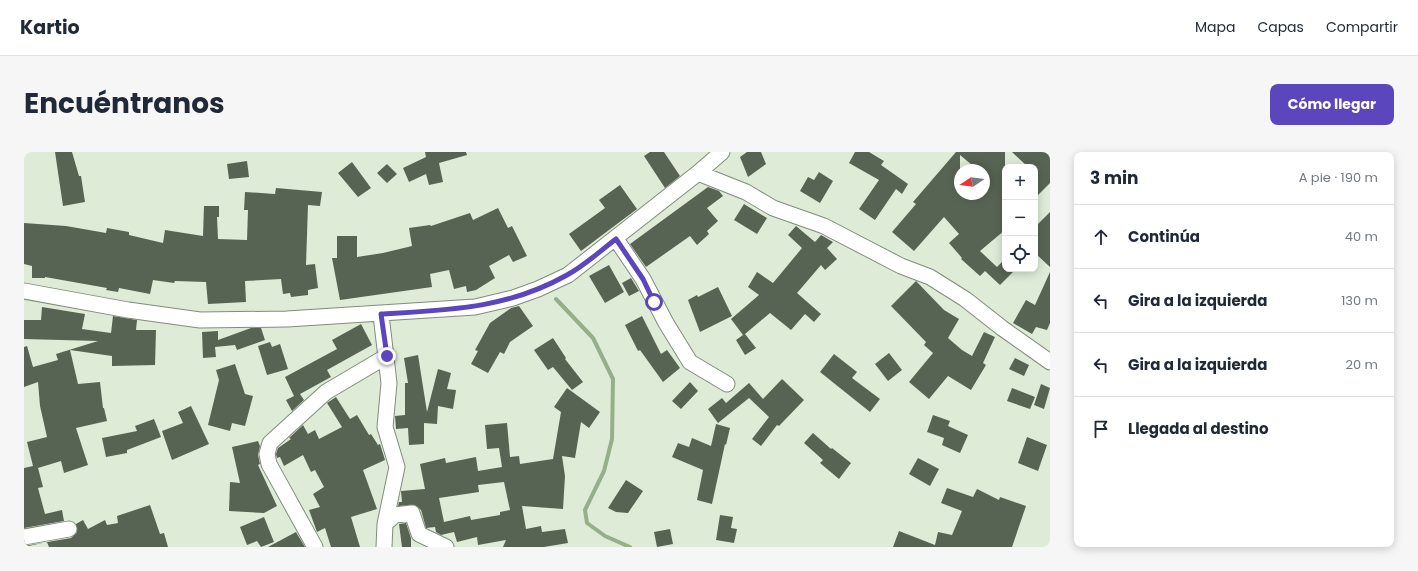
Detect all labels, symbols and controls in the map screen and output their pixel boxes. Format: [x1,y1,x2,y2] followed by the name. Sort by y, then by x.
[20,14,80,41] text: Kartio
[1195,17,1235,37] text: Mapa
[1257,17,1304,37] text: Capas
[1326,17,1398,37] text: Compartir
[24,84,225,123] text: Encuéntranos
[1270,84,1394,125] button: Cómo llegar
[954,164,990,200] north arrow
[1002,164,1038,272] map controls
[1002,164,1038,200] button: +
[1090,166,1138,190] text: 3 min
[1299,168,1378,187] text: A pie · 190 m
[1002,200,1038,236] button: −
[1090,226,1112,248] icon: ahead
[1128,226,1200,247] text: Continúa
[1345,227,1378,246] text: 40 m
[1002,236,1038,272] button: locate
[1090,290,1112,312] icon: left
[1128,290,1267,311] text: Gira a la izquierda
[1341,291,1378,310] text: 130 m
[645,293,663,311] route start
[378,347,396,365] route end
[1090,354,1112,376] icon: left
[1128,354,1267,375] text: Gira a la izquierda
[1345,355,1378,374] text: 20 m
[1090,418,1112,440] icon: arrive
[1128,418,1269,439] text: Llegada al destino

